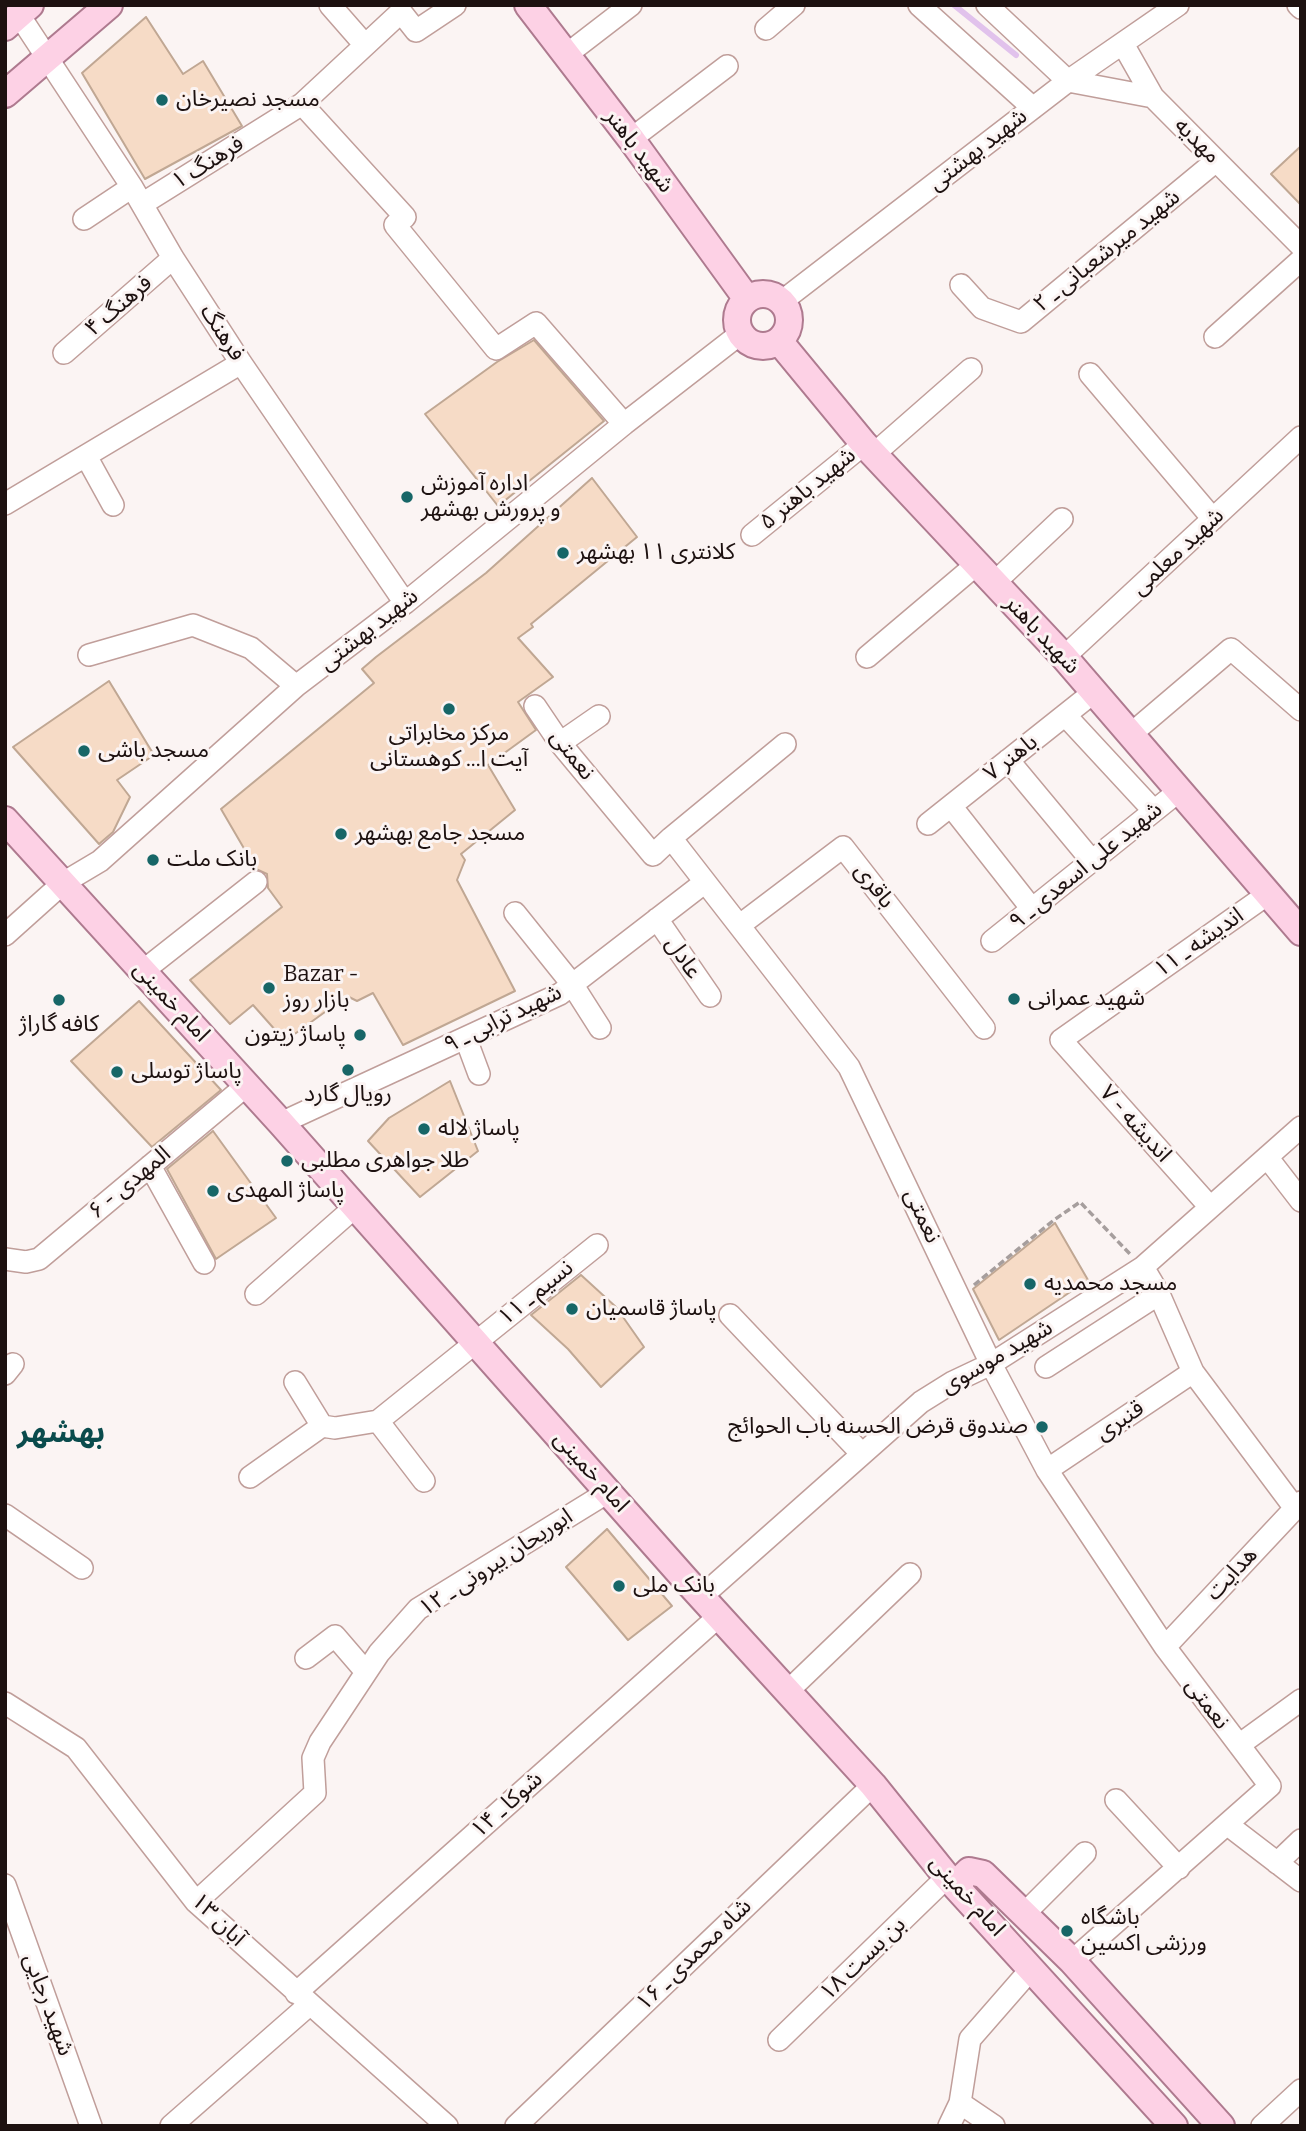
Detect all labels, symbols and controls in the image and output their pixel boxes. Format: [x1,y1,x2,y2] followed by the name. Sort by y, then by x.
[176,86,320,114] place label: مسجد نصیرخان
[154,92,170,108] marker: مسجد نصیرخان
[598,103,680,199] street label: شهید باهنر
[923,103,1033,197] street label: شهید بهشتی
[1168,112,1226,170] street label: مهدیه
[167,130,249,196] street label: فرهنگ ۱
[1028,183,1186,319] street label: شهید میرشعبانی ـ ۲
[80,269,158,343] street label: فرهنگ ۴
[194,299,250,367] street label: فرهنگ
[754,442,862,536] street label: شهید باهنر ۵
[421,470,560,524] place label: اداره آموزش و پرورش بهشهر
[399,489,415,505] marker: اداره آموزش و پرورش بهشهر
[1126,502,1230,602] street label: شهید معلمی
[577,539,735,567] place label: کلانتری ۱۱ بهشهر
[555,545,571,561] marker: کلانتری ۱۱ بهشهر
[314,583,424,677] street label: شهید بهشتی
[998,590,1086,680] street label: شهید باهنر
[441,701,457,717] marker: مرکز مخابراتی آیت ا... کوهستانی
[370,720,528,774] place label: مرکز مخابراتی آیت ا... کوهستانی
[544,724,600,786] street label: نعمتی
[979,728,1043,788] street label: باهنر ۷
[98,737,209,765] place label: مسجد باشی
[76,743,92,759] marker: مسجد باشی
[1004,796,1168,936] street label: شهید علی اسعدی ـ ۹
[355,820,525,848] place label: مسجد جامع بهشهر
[333,826,349,842] marker: مسجد جامع بهشهر
[167,846,257,874] place label: بانک ملت
[145,852,161,868] marker: بانک ملت
[848,858,900,914] street label: باقری
[1149,902,1249,984] street label: اندیشه ـ ۱۱
[659,932,707,984] street label: عادل
[127,956,215,1048] street label: امام خمینی
[283,961,359,1015] place label: Bazar - بازار روز
[440,979,566,1059] street label: شهید ترابی ـ ۹
[261,980,277,996] marker: Bazar - بازار روز
[1028,985,1145,1013] place label: شهید عمرانی
[1006,991,1022,1007] marker: شهید عمرانی
[51,992,67,1008] marker: کافه گاراژ
[19,1011,99,1039] place label: کافه گاراژ
[245,1021,346,1049] place label: پاساژ زیتون
[352,1027,368,1043] marker: پاساژ زیتون
[131,1058,242,1086] place label: پاساژ توسلی
[340,1062,356,1078] marker: رویال گارد
[109,1064,125,1080] marker: پاساژ توسلی
[1093,1080,1177,1168] street label: اندیشه - ۷
[304,1081,392,1109] place label: رویال گارد
[438,1115,520,1143] place label: پاساژ لاله
[416,1121,432,1137] marker: پاساژ لاله
[83,1141,177,1225] street label: المهدی - ۶
[301,1147,469,1175] place label: طلا جواهری مطلبی
[279,1153,295,1169] marker: طلا جواهری مطلبی
[227,1177,344,1205] place label: پاساژ المهدی
[205,1183,221,1199] marker: پاساژ المهدی
[897,1184,947,1248] street label: نعمتی
[493,1254,579,1332] street label: نسیم ـ ۱۱
[1044,1270,1177,1298] place label: مسجد محمدیه
[1022,1276,1038,1292] marker: مسجد محمدیه
[586,1295,717,1323] place label: پاساژ قاسمیان
[564,1301,580,1317] marker: پاساژ قاسمیان
[936,1314,1058,1400] street label: شهید موسوی
[1090,1395,1150,1447] street label: قنبری
[728,1413,1028,1441] place label: صندوق قرض الحسنه باب الحوائج
[17,1416,105,1452] district label: بهشهر
[1034,1419,1050,1435] marker: صندوق قرض الحسنه باب الحوائج
[547,1426,635,1518] street label: امام خمینی
[414,1503,578,1623] street label: ابوریحان بیرونی ـ ۱۲
[1200,1542,1264,1606] street label: هدایت
[633,1572,715,1600] place label: بانک ملی
[611,1578,627,1594] marker: بانک ملی
[1179,1673,1235,1735] street label: نعمتی
[466,1766,548,1844] street label: شوکا ـ ۱۴
[923,1850,1011,1942] street label: امام خمینی
[185,1888,251,1952] street label: ۱۳ آبان
[630,1893,758,2017] street label: شاه محمدی ـ ۱۶
[1081,1904,1207,1958] place label: باشگاه ورزشی اکسین
[814,1911,912,2007] street label: بن بست ۱۸
[1059,1923,1075,1939] marker: باشگاه ورزشی اکسین
[17,1950,79,2060] street label: شهید رجایی

